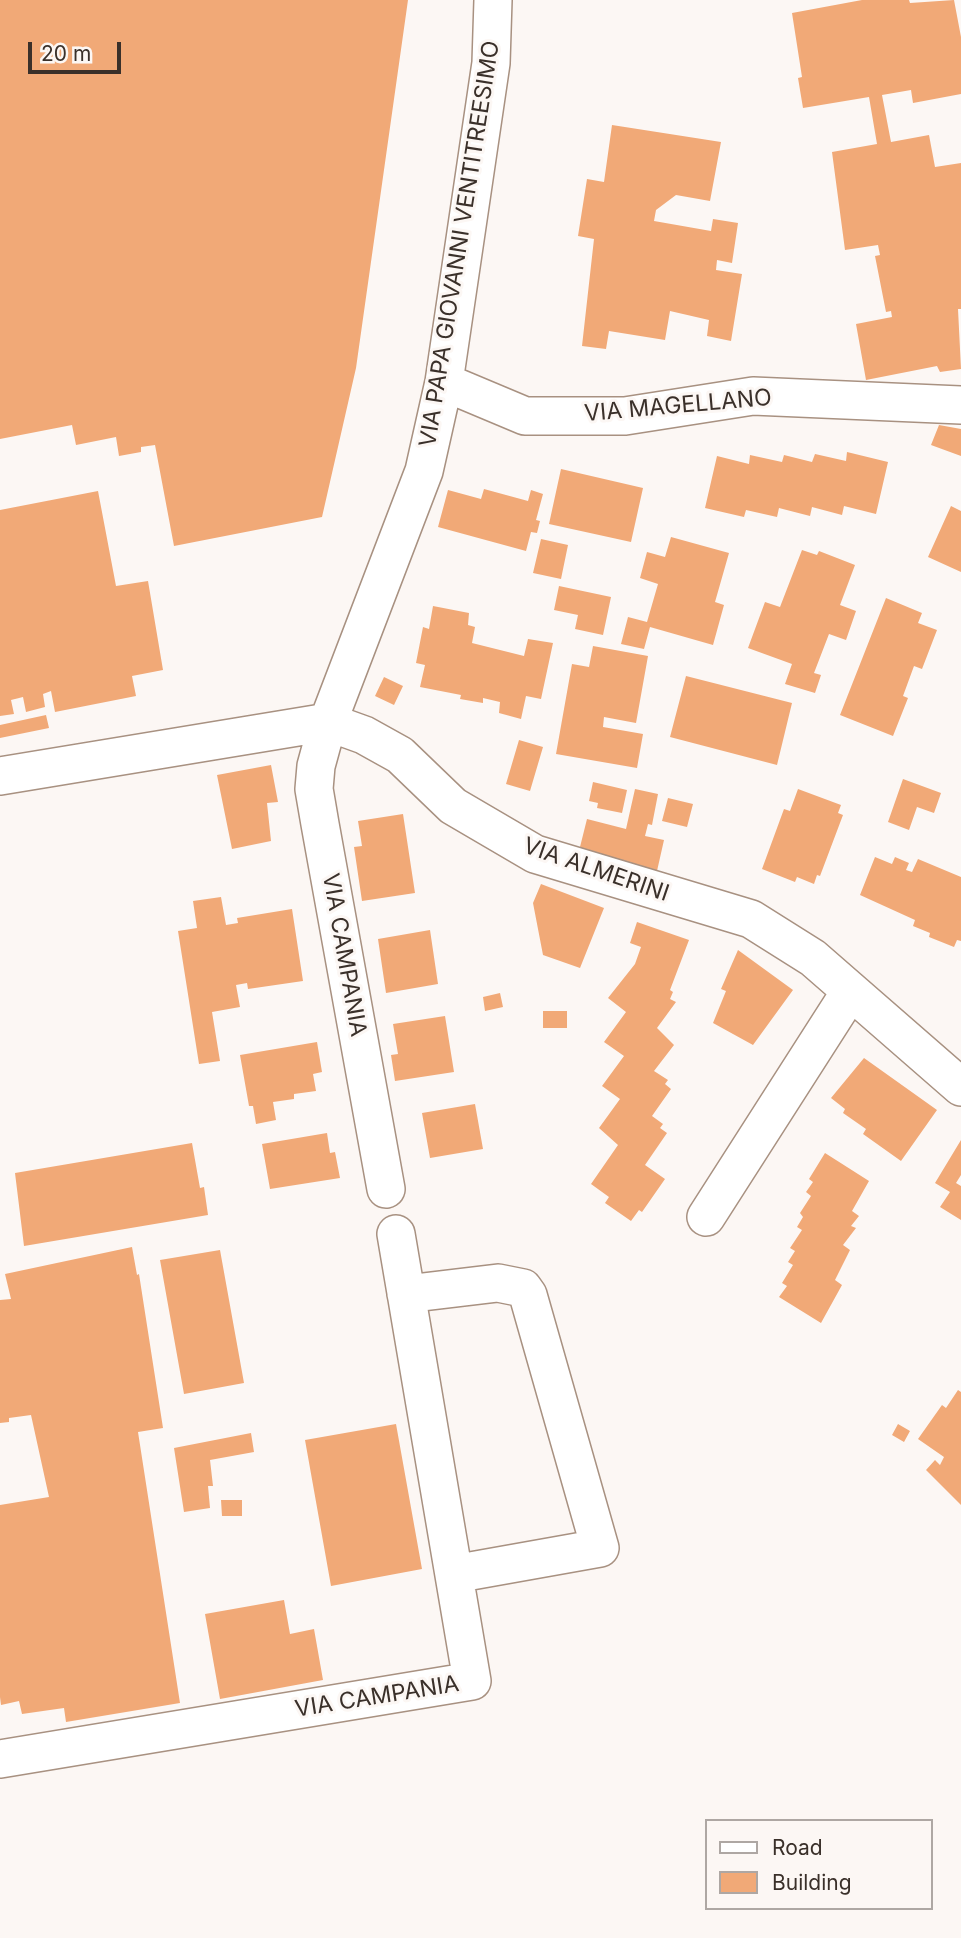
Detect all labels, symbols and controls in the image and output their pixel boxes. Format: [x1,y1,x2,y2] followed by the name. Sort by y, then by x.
[32,28,124,72] scale bar
[414,39,506,449] street label: VIA PAPA GIOVANNI VENTITREESIMO
[41,41,91,66] text: 20 m
[583,384,773,428] street label: VIA MAGELLANO
[519,832,673,908] street label: VIA ALMERINI
[316,871,372,1039] street label: VIA CAMPANIA
[293,1670,461,1724] street label: VIA CAMPANIA
[706,1819,933,1910] legend
[772,1835,823,1860] text: Road
[772,1870,852,1895] text: Building

